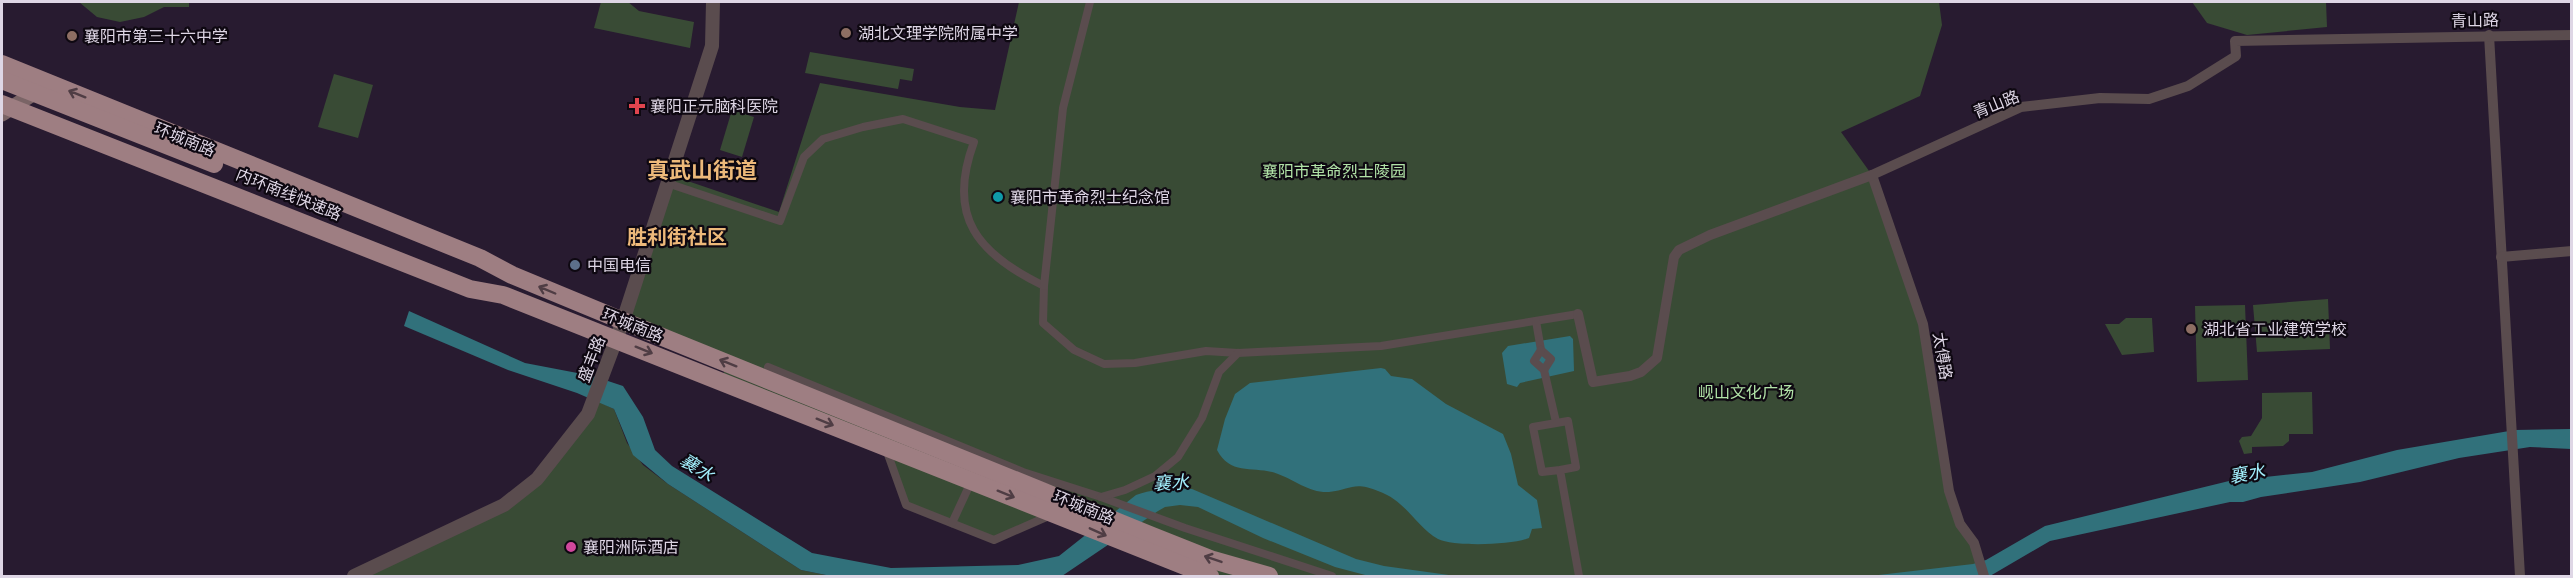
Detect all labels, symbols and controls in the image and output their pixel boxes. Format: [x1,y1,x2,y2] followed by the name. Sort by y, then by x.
[2451,11,2499,30] street label: 青山路
[858,24,1018,43] place label: 湖北文理学院附属中学
[839,26,853,40] marker: 湖北文理学院附属中学
[84,27,228,46] place label: 襄阳市第三十六中学
[65,29,79,43] marker: 襄阳市第三十六中学
[1970,87,2022,122] street label: 青山路
[68,88,86,99] one-way arrow
[628,97,646,115] marker: 襄阳正元脑科医院
[650,97,778,116] place label: 襄阳正元脑科医院
[152,119,218,160] street label: 环城南路
[647,157,757,184] district label: 真武山街道
[1262,162,1406,181] park label: 襄阳市革命烈士陵园
[233,165,344,224] street label: 内环南线快速路
[1010,188,1170,207] place label: 襄阳市革命烈士纪念馆
[991,190,1005,204] marker: 襄阳市革命烈士纪念馆
[627,225,727,249] district label: 胜利街社区
[587,256,651,275] place label: 中国电信
[568,258,582,272] marker: 中国电信
[539,284,557,295] one-way arrow
[600,305,666,346] street label: 环城南路
[2203,320,2347,339] place label: 湖北省工业建筑学校
[2184,322,2198,336] marker: 湖北省工业建筑学校
[1929,331,1956,381] street label: 太傅路
[574,333,609,385] street label: 盛丰路
[634,345,652,356] one-way arrow
[719,357,738,368] one-way arrow
[1698,383,1794,402] park label: 岘山文化广场
[815,417,834,428] one-way arrow
[676,449,719,487] water label: 襄水
[2227,460,2268,488] water label: 襄水
[1152,471,1191,495] water label: 襄水
[1051,487,1117,528] street label: 环城南路
[996,489,1015,500] one-way arrow
[1089,527,1107,538] one-way arrow
[583,538,679,557] place label: 襄阳洲际酒店
[564,540,578,554] marker: 襄阳洲际酒店
[1204,553,1223,564] one-way arrow

